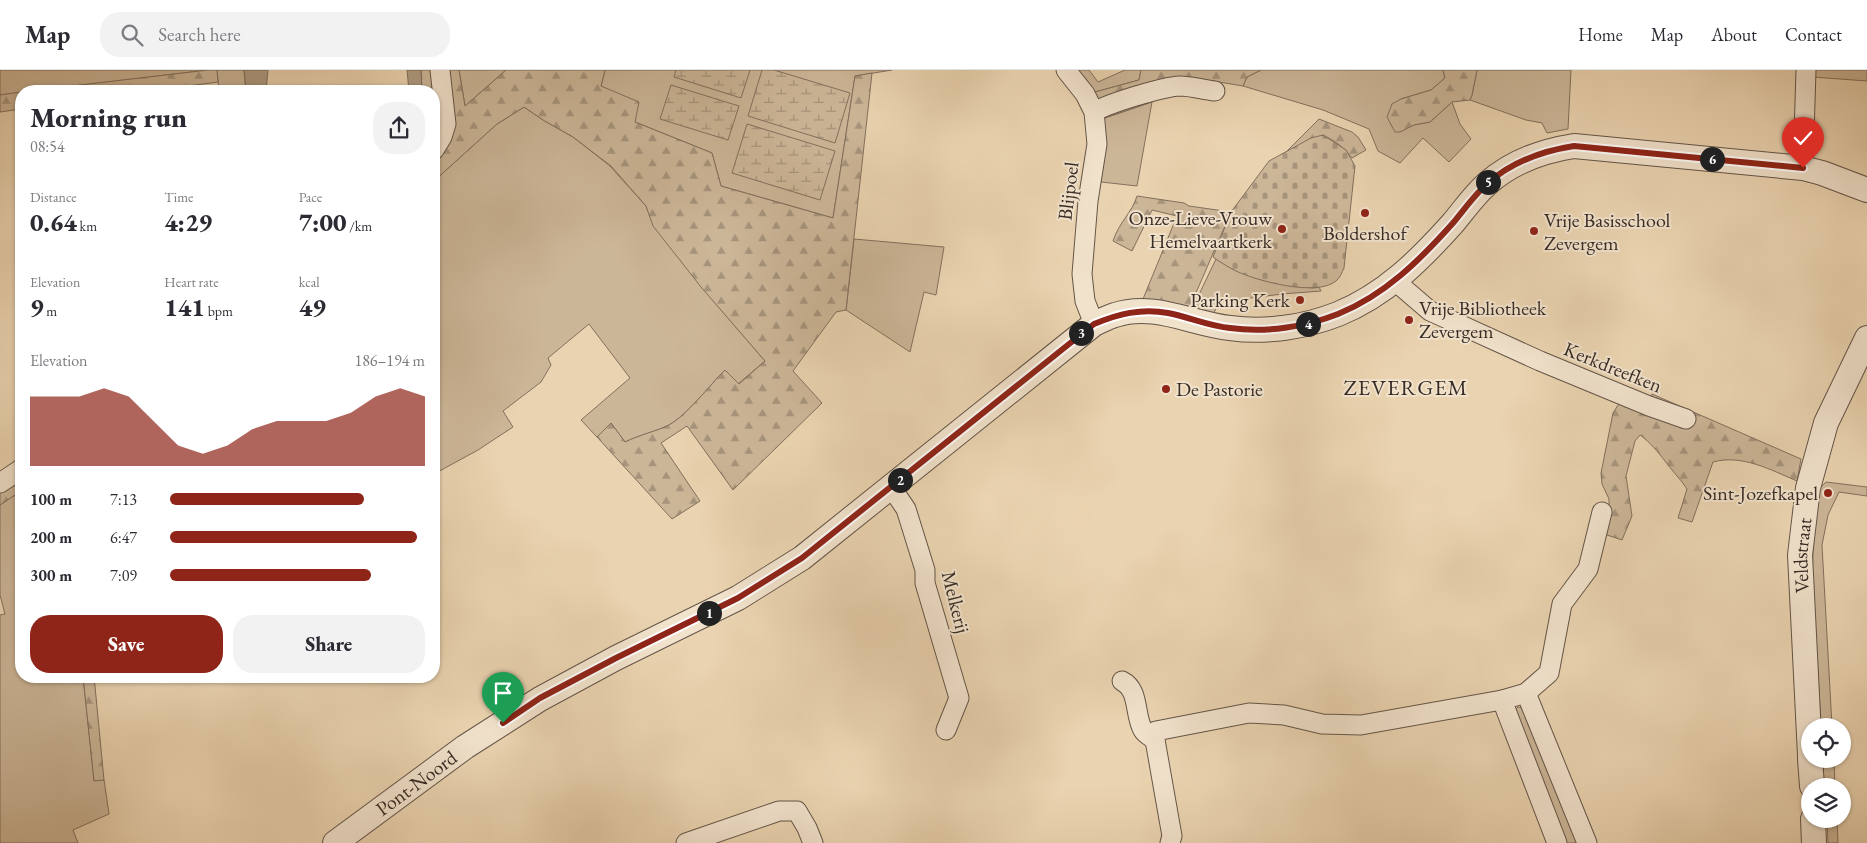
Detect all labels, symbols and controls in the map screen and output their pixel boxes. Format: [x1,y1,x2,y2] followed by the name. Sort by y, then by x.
[100,12,450,57] search box
[25,19,70,50] text: Map
[118,21,146,49] icon: search
[158,22,241,47] text: Search here
[1578,23,1623,46] text: Home
[1651,23,1683,46] text: Map
[1711,23,1757,46] text: About
[1785,23,1842,46] text: Contact
[30,99,187,135] text: Morning run
[373,102,425,154] button: share
[1782,117,1824,168] pin
[1789,124,1817,152] icon: check
[30,136,65,157] text: 08:54
[1700,146,1724,172] pin: 6
[1709,150,1716,168] text: 6
[1052,160,1085,222] street label: Blijpoel
[1476,170,1500,194] pin: 5
[1485,173,1492,191] text: 5
[30,188,77,206] text: Distance
[164,188,194,206] text: Time
[299,188,322,206] text: Pace
[1128,205,1273,254] place label: Onze-Lieve-Vrouw Hemelvaartkerk
[30,206,77,238] text: 0.64
[164,206,212,238] text: 4:29
[299,206,346,238] text: 7:00
[1359,207,1371,219] marker: Boldershof
[1544,207,1670,256] place label: Vrije Basisschool Zevergem
[77,217,97,235] text: km
[346,217,372,235] text: /km
[1323,220,1410,246] place label: Boldershof
[1276,223,1288,235] marker: Onze-Lieve-Vrouw Hemelvaartkerk
[1528,225,1540,237] marker: Vrije Basisschool Zevergem
[30,273,80,291] text: Elevation
[164,273,219,291] text: Heart rate
[299,273,320,291] text: kcal
[1190,287,1291,313] place label: Parking Kerk
[30,291,44,323] text: 9
[164,291,205,323] text: 141
[299,291,326,323] text: 49
[1294,294,1306,306] marker: Parking Kerk
[1419,295,1547,344] place label: Vrije Bibliotheek Zevergem
[44,302,57,320] text: m
[205,302,233,320] text: bpm
[1296,312,1320,336] pin: 4
[1403,314,1415,326] marker: Vrije Bibliotheek Zevergem
[1305,315,1312,333] text: 4
[1068,320,1094,346] pin: 3
[1078,324,1085,342] text: 3
[1560,336,1666,399] street label: Kerkdreefken
[30,350,88,371] text: Elevation
[354,350,425,371] text: 186–194 m
[1344,373,1468,402] district label: ZEVERGEM
[1176,376,1263,402] place label: De Pastorie
[1160,383,1172,395] marker: De Pastorie
[888,468,912,492] pin: 2
[897,471,904,489] text: 2
[1703,480,1818,506] place label: Sint-Jozefkapel
[1822,487,1834,499] marker: Sint-Jozefkapel
[30,489,72,510] text: 100 m
[110,489,137,510] text: 7:13
[1787,515,1817,594] street label: Veldstraat
[30,527,72,548] text: 200 m
[110,527,137,548] text: 6:47
[30,565,72,586] text: 300 m
[110,565,137,586] text: 7:09
[936,568,976,636] street label: Melkerij
[696,600,722,626] pin: 1
[706,604,713,622] text: 1
[30,615,223,673] button: Save
[233,615,425,673] button: Share
[482,672,524,723] pin
[489,679,517,707] icon: arrive
[1801,718,1851,828] map controls
[1801,718,1851,768] button: locate
[370,744,463,822] street label: Pont-Noord
[1801,778,1851,828] button: layers

